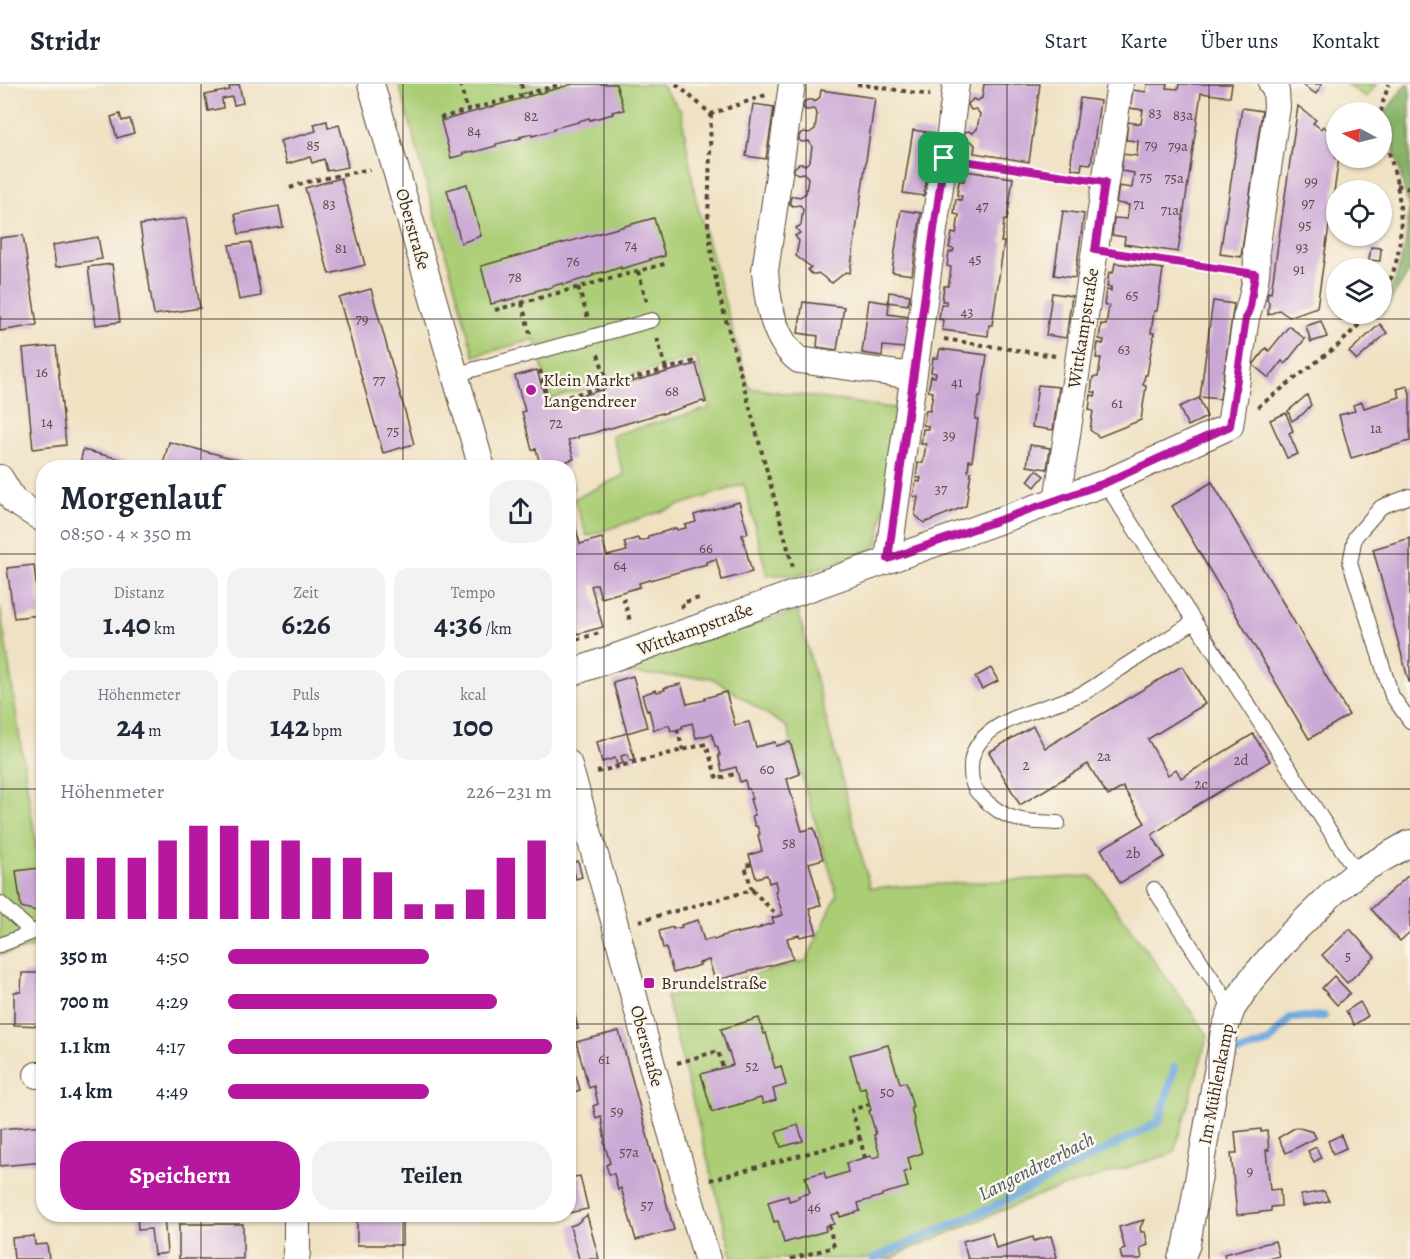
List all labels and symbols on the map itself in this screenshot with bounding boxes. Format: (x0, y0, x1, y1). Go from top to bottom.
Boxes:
north arrow (1326, 102, 1392, 168)
house number: 83 (1148, 103, 1162, 123)
house number: 83a (1173, 105, 1193, 125)
house number: 82 (524, 106, 538, 126)
house number: 84 (467, 121, 481, 141)
pin (918, 132, 969, 183)
house number: 85 (306, 135, 320, 155)
house number: 79 (1144, 135, 1158, 155)
house number: 79a (1168, 136, 1188, 156)
house number: 75 (1140, 167, 1152, 187)
house number: 75a (1164, 168, 1184, 188)
house number: 99 (1304, 171, 1318, 191)
street label: Oberstraße (390, 186, 436, 272)
house number: 97 (1301, 193, 1315, 213)
house number: 83 (322, 194, 336, 214)
house number: 71 (1133, 194, 1145, 214)
house number: 47 (975, 196, 989, 216)
house number: 71a (1161, 200, 1179, 220)
house number: 95 (1298, 215, 1312, 235)
house number: 74 (624, 235, 638, 255)
house number: 93 (1295, 237, 1309, 257)
house number: 81 (335, 238, 347, 258)
house number: 45 (968, 249, 982, 269)
house number: 76 (566, 251, 580, 271)
house number: 91 (1293, 259, 1305, 279)
street label: Wittkampstraße (1061, 266, 1104, 391)
house number: 78 (508, 267, 522, 287)
house number: 65 (1125, 285, 1139, 305)
house number: 43 (960, 302, 974, 322)
house number: 79 (355, 309, 369, 329)
house number: 63 (1117, 339, 1131, 359)
house number: 16 (36, 362, 48, 382)
place label: Klein Markt Langendreer (543, 368, 637, 413)
house number: 77 (373, 370, 386, 390)
house number: 41 (951, 372, 963, 392)
house number: 68 (665, 381, 679, 401)
marker: Klein Markt Langendreer (524, 383, 538, 397)
house number: 61 (1111, 393, 1123, 413)
house number: 14 (41, 412, 53, 432)
house number: 72 (549, 413, 563, 433)
house number: 1a (1370, 418, 1382, 438)
house number: 75 (387, 421, 399, 441)
house number: 39 (942, 425, 956, 445)
house number: 37 (935, 479, 948, 499)
house number: 66 (699, 538, 713, 558)
house number: 64 (613, 555, 627, 575)
street label: Wittkampstraße (633, 597, 756, 661)
house number: 2a (1097, 746, 1111, 766)
house number: 2d (1233, 750, 1250, 770)
house number: 2 (1022, 755, 1030, 775)
house number: 60 (760, 759, 774, 779)
house number: 2c (1194, 774, 1208, 794)
house number: 58 (782, 833, 796, 853)
house number: 2b (1126, 843, 1141, 863)
house number: 5 (1345, 946, 1351, 966)
place label: Brundelstraße (661, 971, 767, 995)
marker: Brundelstraße (642, 976, 656, 990)
street label: Oberstraße (625, 1003, 669, 1089)
street label: Im Mühlenkamp (1192, 1021, 1240, 1147)
house number: 61 (598, 1049, 610, 1069)
house number: 52 (745, 1056, 759, 1076)
house number: 50 (880, 1082, 894, 1102)
house number: 59 (610, 1101, 624, 1121)
water label: Langendreerbach (973, 1126, 1099, 1207)
house number: 57a (619, 1142, 639, 1162)
house number: 9 (1247, 1161, 1254, 1181)
house number: 57 (641, 1195, 654, 1215)
house number: 46 (807, 1197, 821, 1217)

